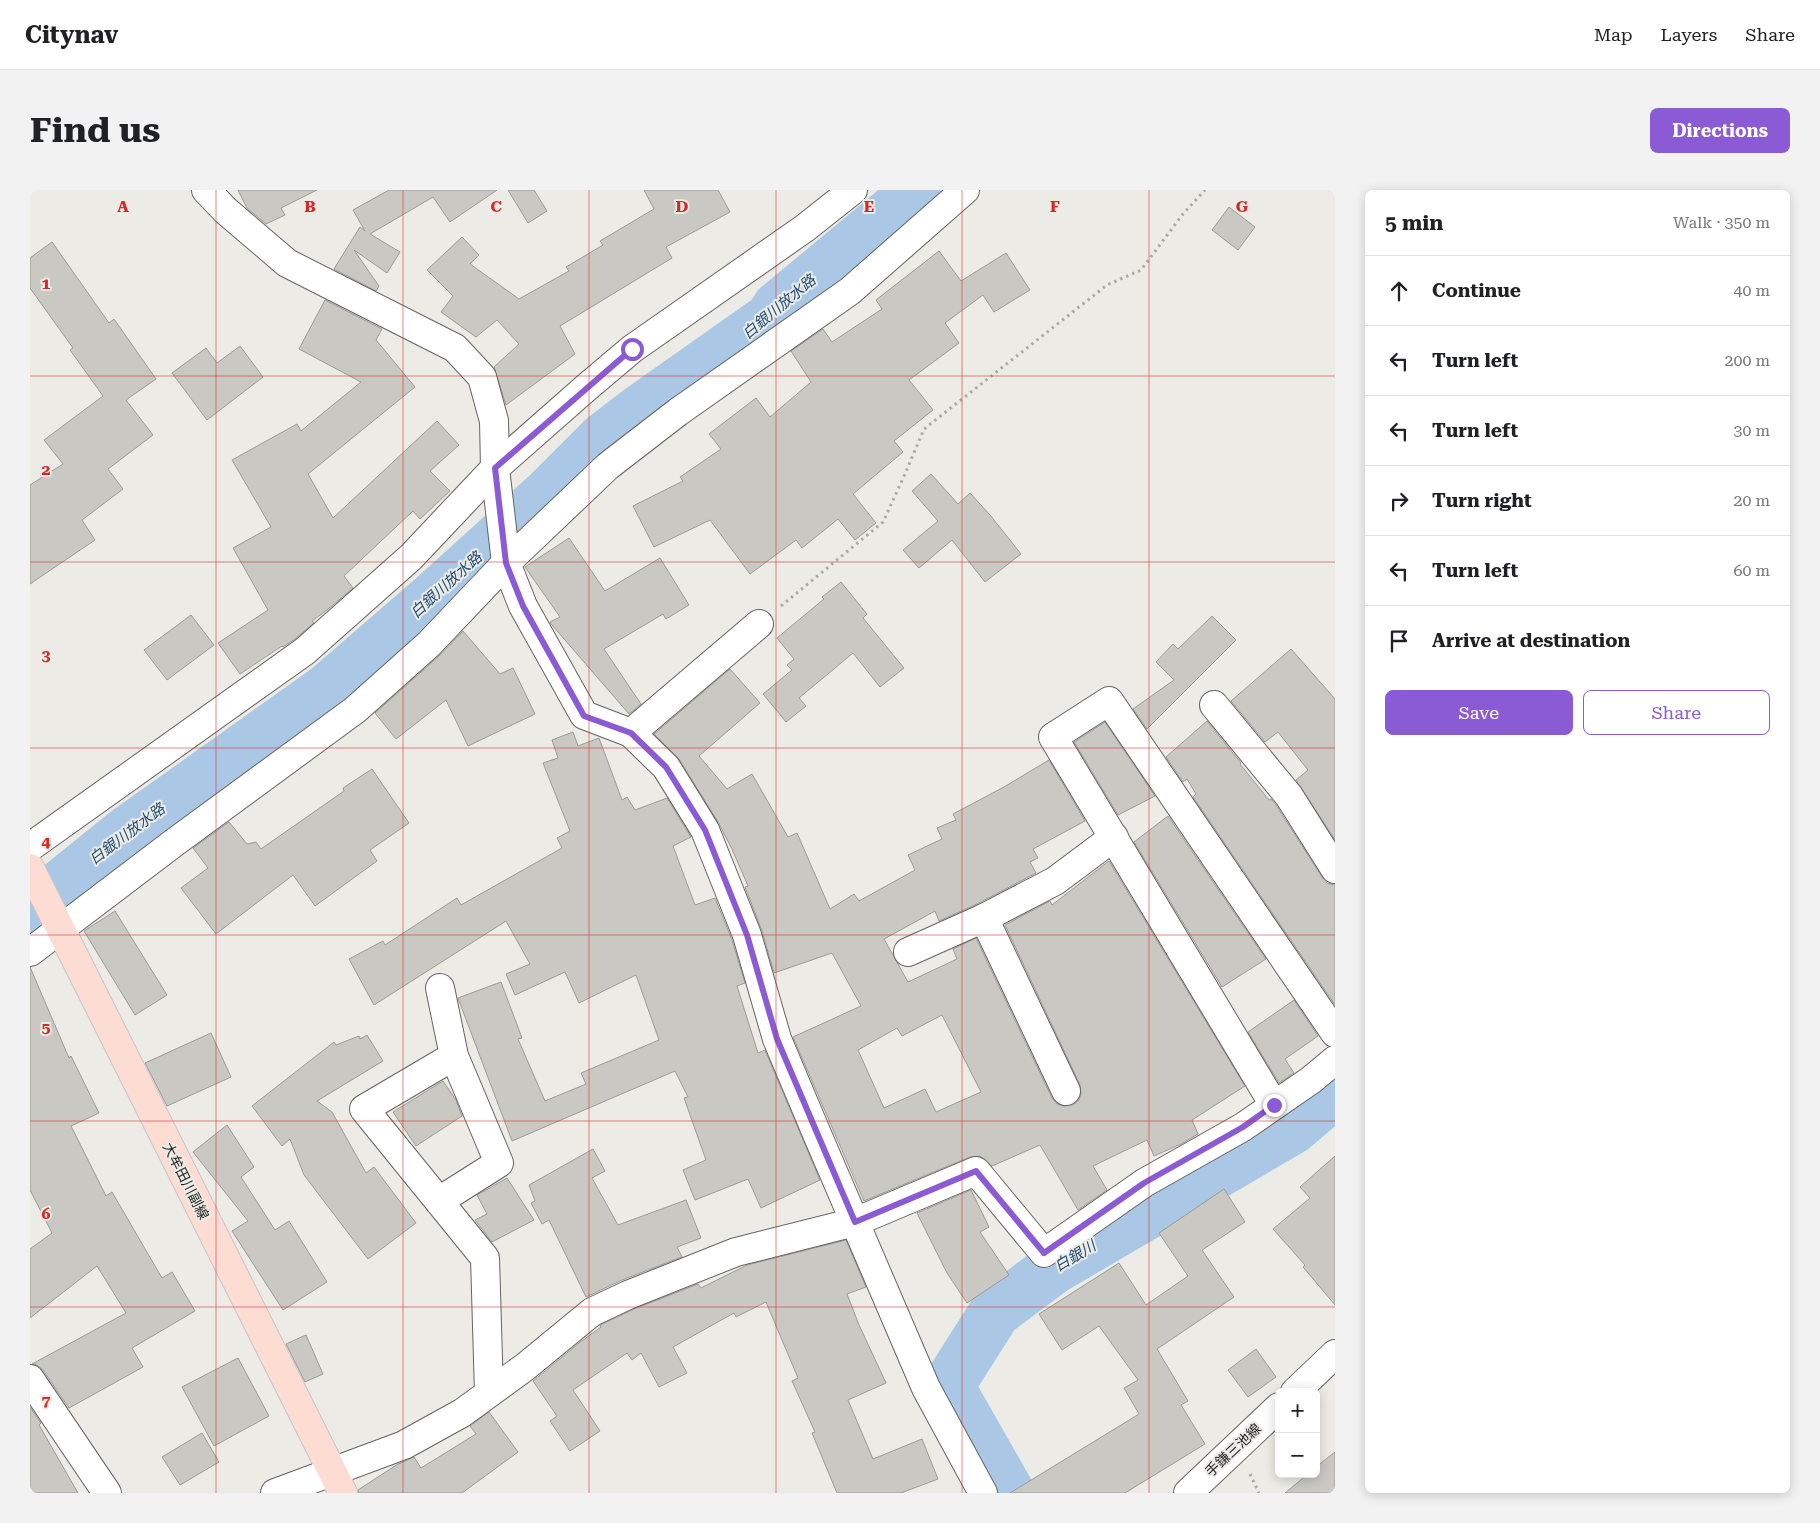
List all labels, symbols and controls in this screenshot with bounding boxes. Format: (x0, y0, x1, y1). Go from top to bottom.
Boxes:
text: Citynav (25, 21, 118, 49)
text: Map (1594, 24, 1633, 45)
text: Layers (1661, 24, 1717, 45)
text: Share (1745, 24, 1795, 45)
button: Directions (1650, 108, 1790, 153)
text: Find us (30, 110, 160, 151)
text: A (117, 197, 129, 216)
text: B (304, 197, 316, 216)
text: C (490, 197, 502, 216)
text: D (676, 197, 689, 216)
text: E (864, 197, 874, 216)
text: F (1050, 197, 1060, 216)
text: G (1236, 197, 1249, 216)
text: 5 min (1385, 211, 1443, 235)
text: Walk · 350 m (1673, 213, 1770, 232)
water label: 白銀川放水路 (739, 270, 821, 343)
text: 1 (42, 274, 51, 293)
icon: ahead (1385, 277, 1413, 305)
text: Continue (1432, 279, 1521, 302)
text: 40 m (1733, 281, 1770, 300)
route start (621, 338, 644, 361)
icon: left (1385, 347, 1413, 375)
text: Turn left (1432, 349, 1518, 372)
text: 200 m (1724, 351, 1770, 370)
icon: left (1385, 417, 1413, 445)
text: Turn left (1432, 419, 1518, 442)
text: 30 m (1733, 421, 1770, 440)
text: 2 (42, 460, 51, 479)
icon: right (1385, 487, 1413, 515)
text: Turn right (1432, 489, 1532, 512)
text: 20 m (1733, 491, 1770, 510)
water label: 白銀川放水路 (407, 547, 487, 622)
icon: left (1385, 557, 1413, 585)
text: Turn left (1432, 559, 1518, 582)
text: 60 m (1733, 561, 1770, 580)
icon: arrive (1385, 627, 1413, 655)
text: Arrive at destination (1432, 629, 1630, 652)
text: 3 (42, 646, 51, 665)
button: Save (1385, 690, 1573, 735)
button: Share (1583, 690, 1770, 735)
water label: 白銀川放水路 (86, 799, 170, 868)
text: 4 (42, 832, 51, 851)
text: 5 (42, 1018, 51, 1037)
route end (1263, 1094, 1286, 1117)
street label: 大牟田川副線 (160, 1140, 212, 1222)
text: 6 (42, 1204, 51, 1223)
water label: 白銀川 (1051, 1236, 1101, 1275)
map controls (1275, 1388, 1320, 1478)
button: + (1275, 1388, 1320, 1433)
text: 7 (42, 1391, 51, 1410)
street label: 手鎌三池線 (1202, 1420, 1264, 1480)
button: − (1275, 1433, 1320, 1478)

